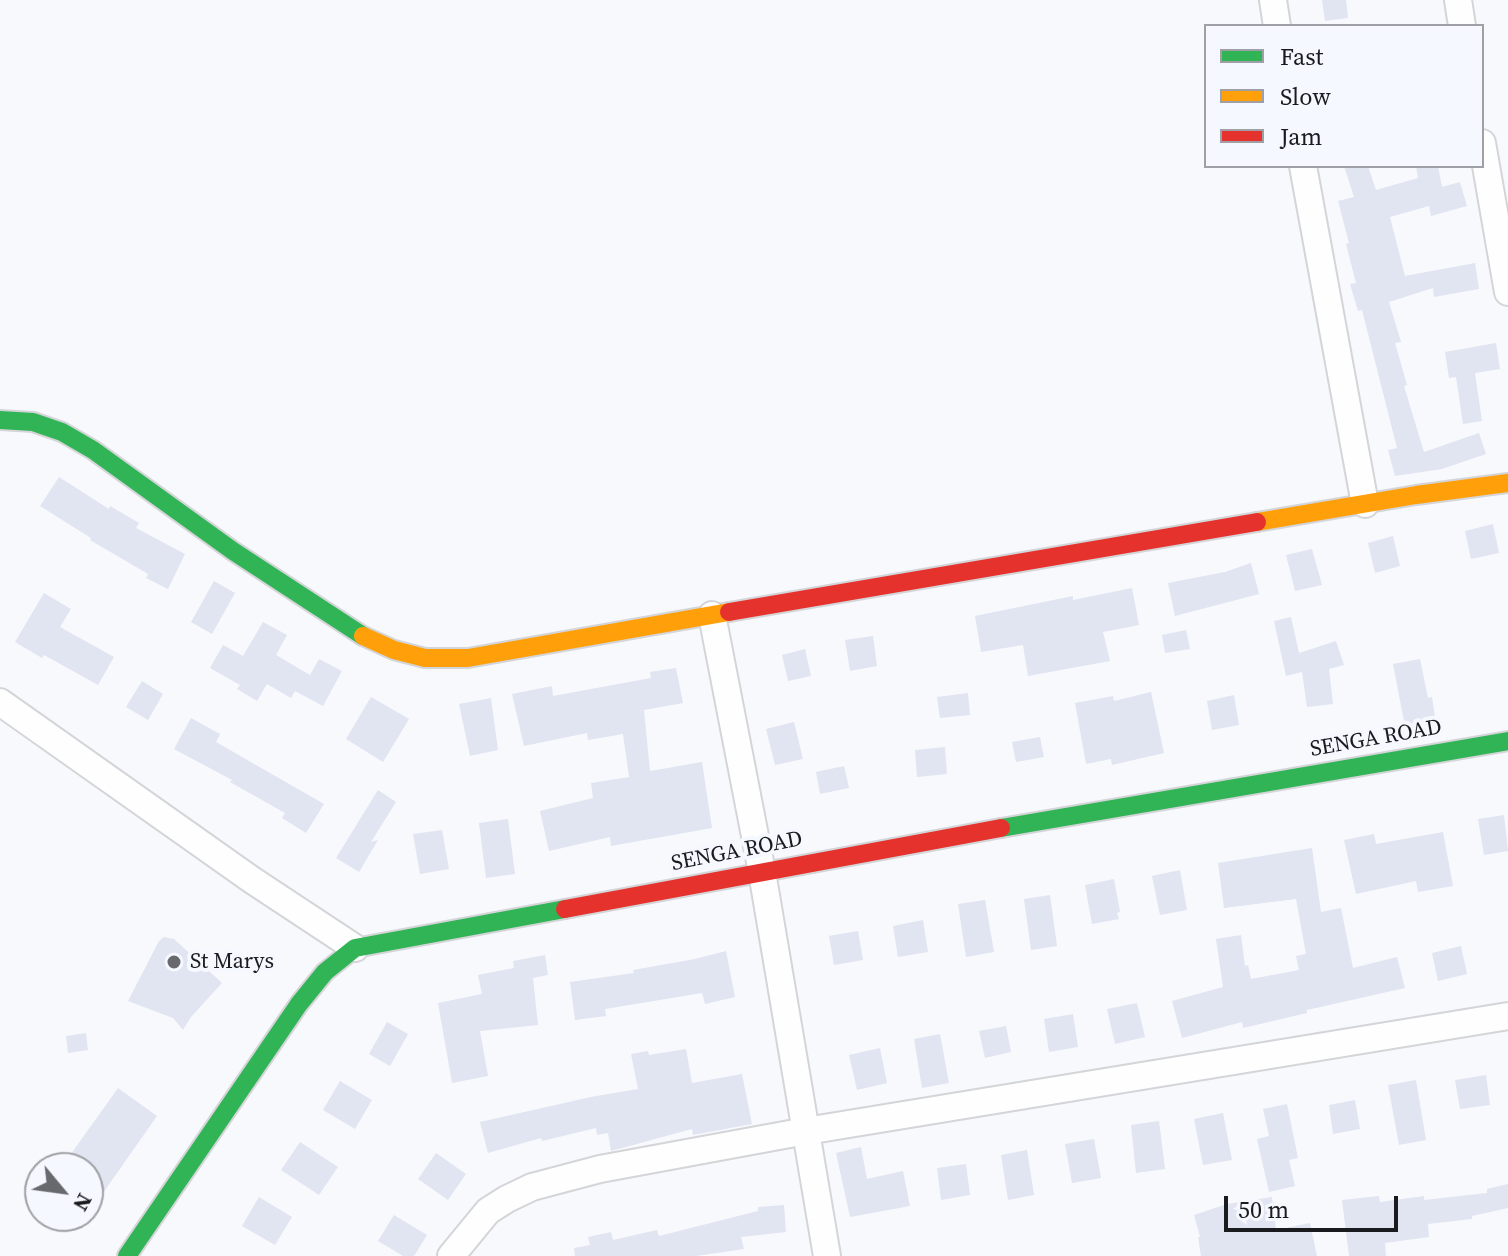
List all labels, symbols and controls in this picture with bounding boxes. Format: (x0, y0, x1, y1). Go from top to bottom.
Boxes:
legend (1204, 24, 1484, 168)
text: Fast (1280, 40, 1323, 73)
text: Slow (1280, 80, 1331, 113)
text: Jam (1280, 120, 1322, 153)
street label: SENGA ROAD (1308, 714, 1444, 764)
street label: SENGA ROAD (669, 826, 805, 878)
place label: St Marys (190, 949, 274, 975)
marker: St Marys (165, 953, 183, 971)
north arrow (24, 1152, 104, 1232)
scale bar (1228, 1180, 1402, 1230)
text: N (66, 1188, 100, 1217)
text: 50 m (1238, 1193, 1289, 1226)

